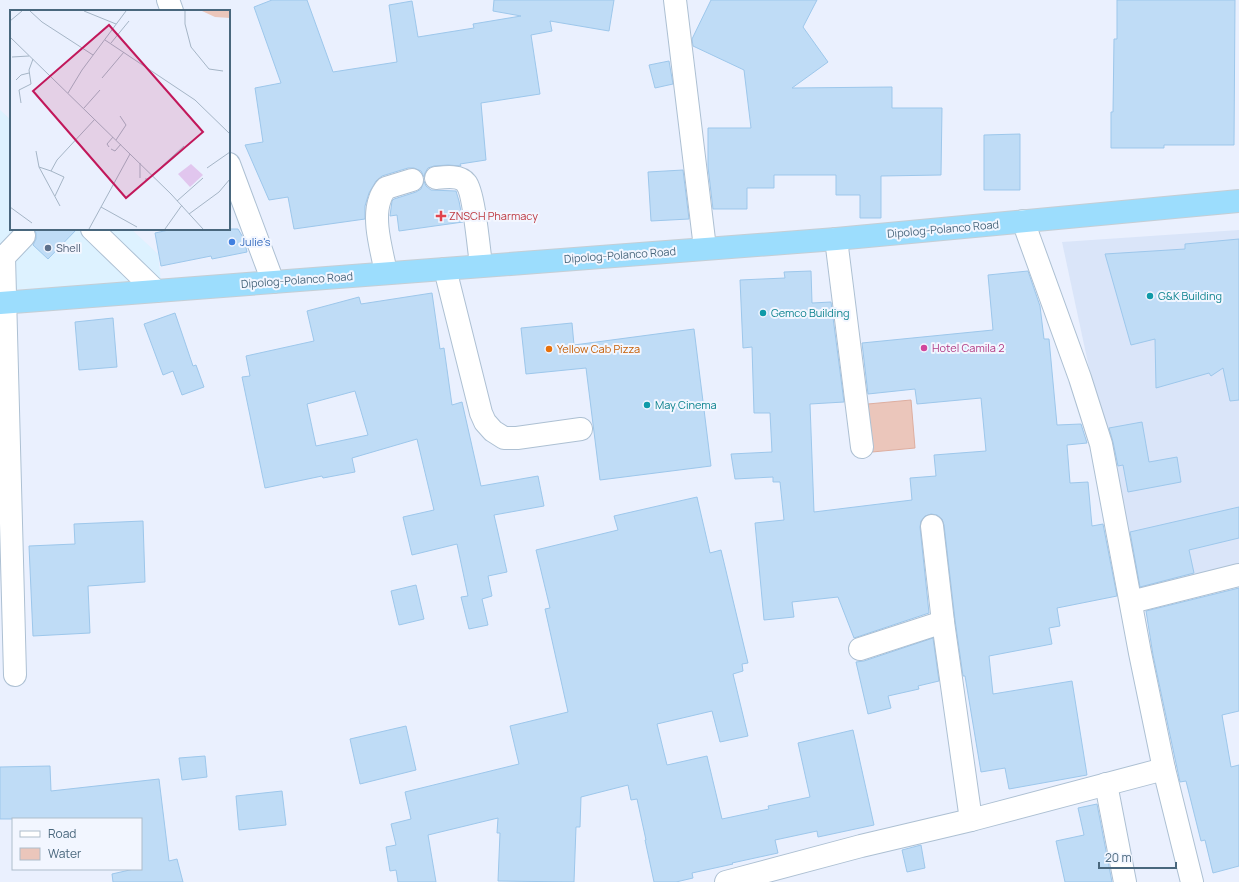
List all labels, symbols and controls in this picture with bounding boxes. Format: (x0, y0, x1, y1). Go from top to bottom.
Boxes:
inset map (10, 10, 230, 230)
place label: ZNSCH Pharmacy (449, 208, 538, 223)
marker: ZNSCH Pharmacy (436, 211, 446, 221)
street label: Dipolog-Polanco Road (886, 216, 999, 241)
place label: Julie's (240, 234, 271, 249)
marker: Julie's (227, 237, 237, 247)
place label: Shell (56, 240, 81, 255)
marker: Shell (43, 243, 53, 253)
street label: Dipolog-Polanco Road (563, 243, 676, 266)
street label: Dipolog-Polanco Road (240, 268, 353, 291)
place label: G&K Building (1158, 288, 1222, 303)
marker: G&K Building (1145, 291, 1155, 301)
place label: Gemco Building (771, 305, 850, 320)
marker: Gemco Building (758, 308, 768, 318)
place label: Hotel Camila 2 (932, 340, 1004, 355)
place label: Yellow Cab Pizza (557, 341, 640, 356)
marker: Hotel Camila 2 (919, 343, 929, 353)
marker: Yellow Cab Pizza (544, 344, 554, 354)
place label: May Cinema (655, 397, 717, 412)
marker: May Cinema (642, 400, 652, 410)
legend (12, 818, 142, 870)
text: Road (48, 825, 76, 842)
scale bar (1099, 844, 1176, 870)
text: Water (48, 845, 82, 862)
text: 20 m (1105, 849, 1132, 866)

